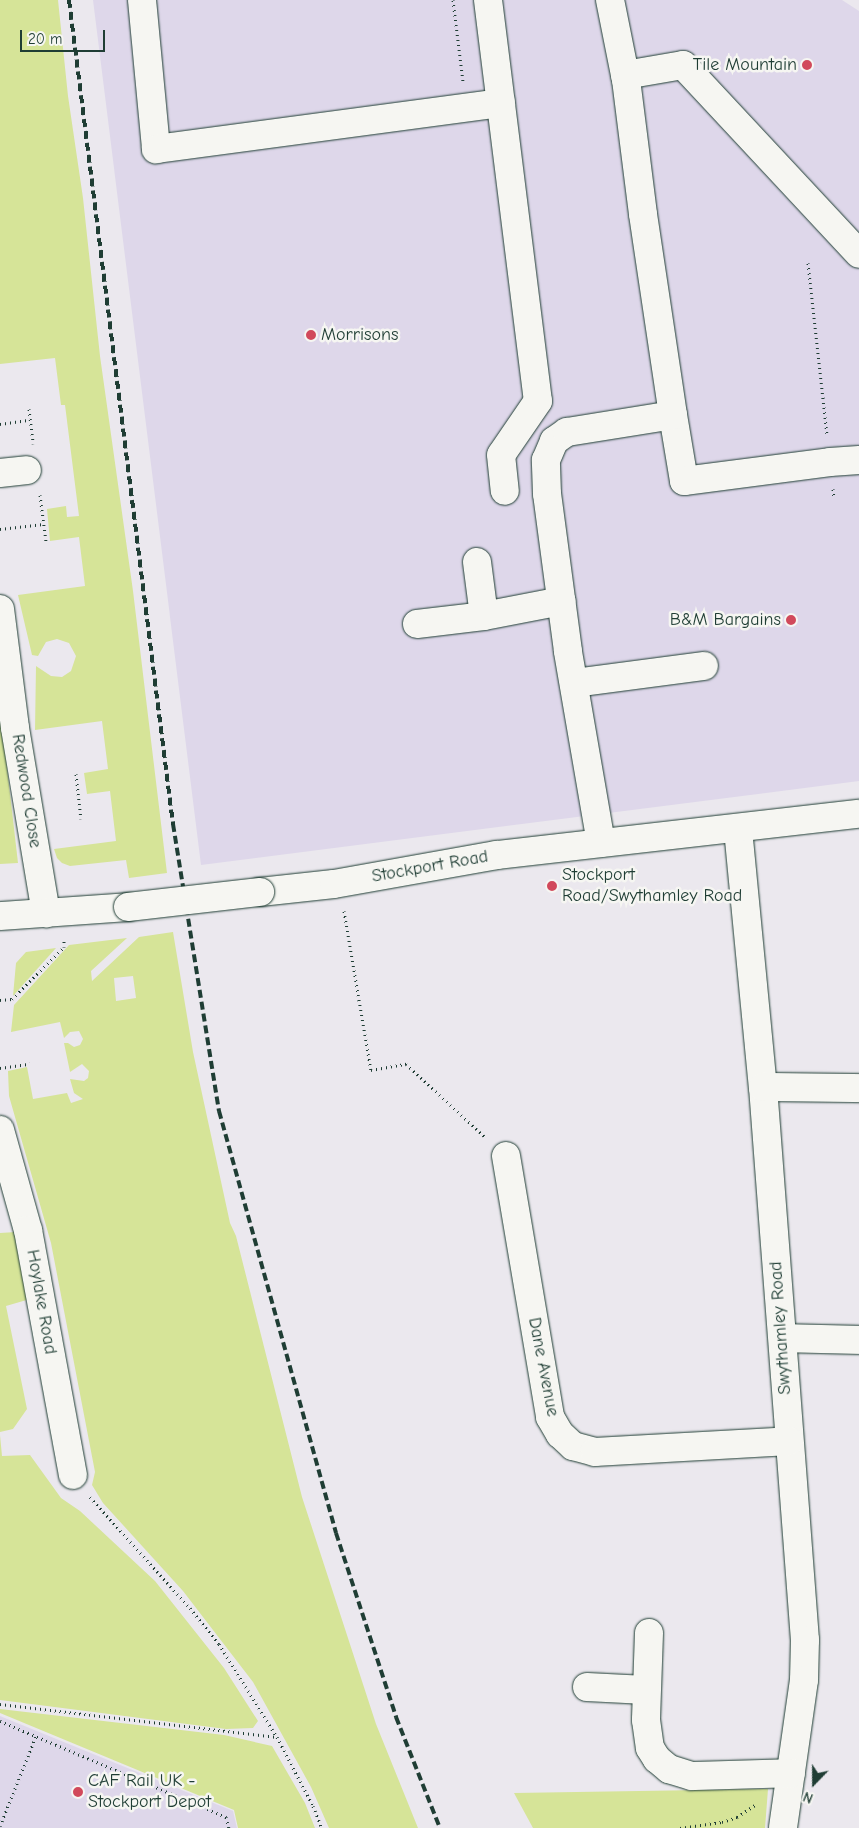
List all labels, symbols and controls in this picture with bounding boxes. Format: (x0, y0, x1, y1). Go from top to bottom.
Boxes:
scale bar (22, 20, 108, 52)
text: 20 m (28, 30, 62, 48)
place label: Tile Mountain (693, 54, 797, 76)
marker: Tile Mountain (801, 59, 813, 71)
place label: Morrisons (321, 324, 398, 346)
marker: Morrisons (305, 329, 317, 341)
place label: B&M Bargains (670, 609, 781, 631)
marker: B&M Bargains (785, 614, 797, 626)
street label: Redwood Close (6, 733, 46, 849)
street label: Stockport Road (370, 846, 490, 888)
place label: Stockport Road/Swythamley Road (562, 865, 742, 908)
marker: Stockport Road/Swythamley Road (546, 880, 558, 892)
street label: Hoylake Road (21, 1248, 61, 1356)
street label: Swythamley Road (766, 1261, 796, 1395)
street label: Dane Avenue (523, 1316, 563, 1418)
north arrow (789, 1758, 839, 1808)
place label: CAF Rail UK - Stockport Depot (88, 1771, 211, 1814)
marker: CAF Rail UK - Stockport Depot (72, 1786, 84, 1798)
text: N (801, 1788, 816, 1807)

